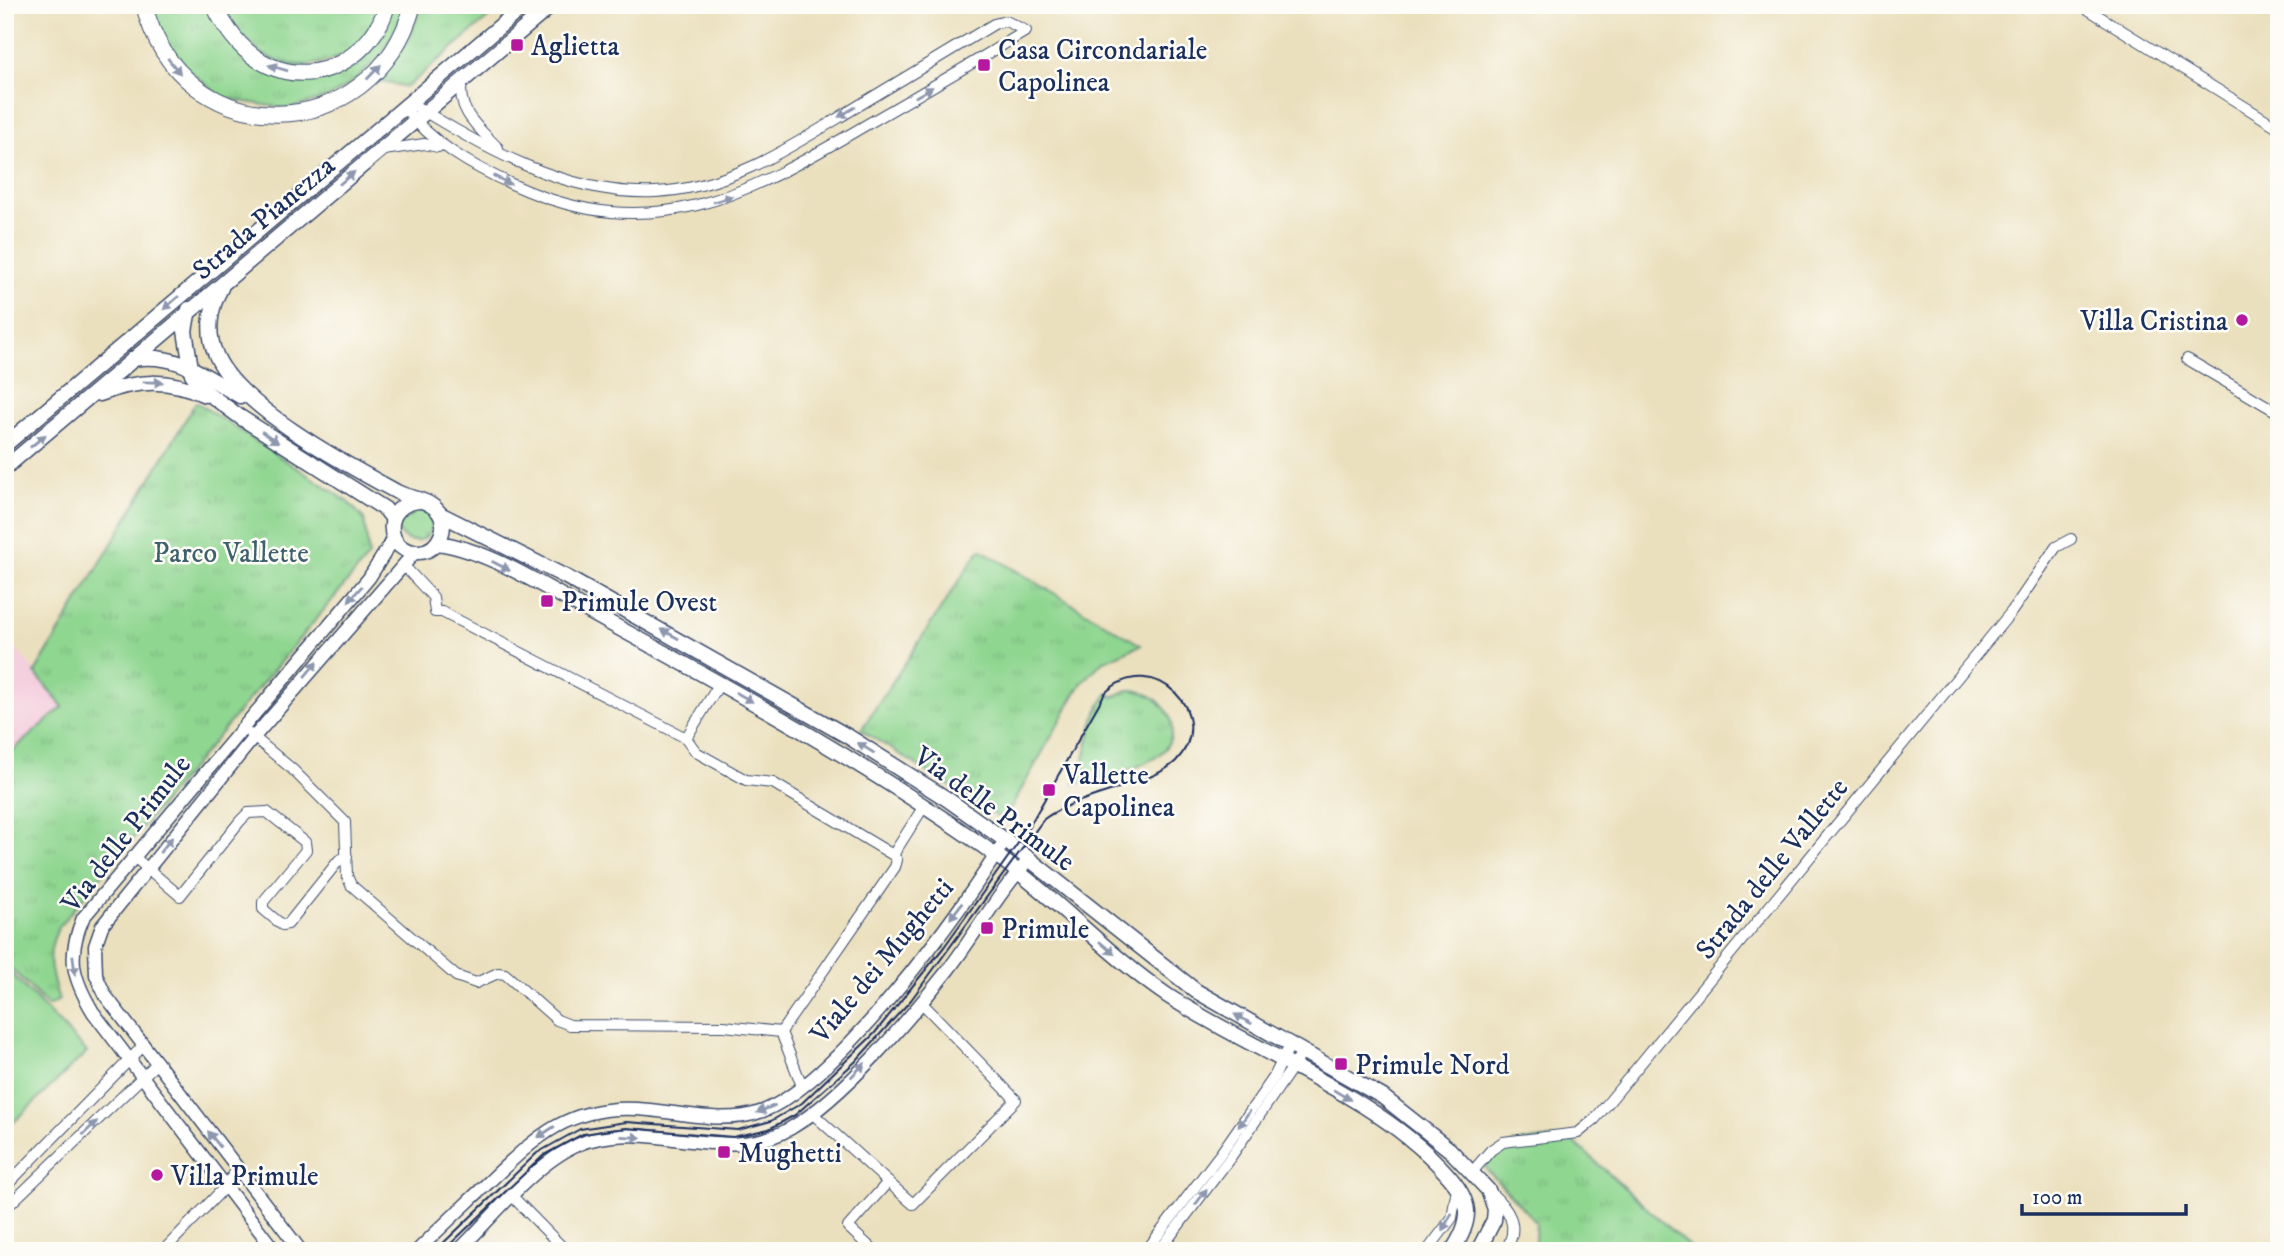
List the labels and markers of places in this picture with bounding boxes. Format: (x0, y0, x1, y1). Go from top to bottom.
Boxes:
place label: Aglietta (531, 29, 620, 64)
place label: Casa Circondariale Capolinea (998, 33, 1207, 100)
marker: Aglietta (509, 37, 525, 53)
marker: Casa Circondariale Capolinea (976, 57, 992, 73)
place label: Villa Cristina (2079, 304, 2228, 339)
marker: Villa Cristina (2234, 312, 2250, 328)
place label: Primule Ovest (561, 585, 717, 620)
marker: Primule Ovest (539, 593, 555, 609)
place label: Vallette Capolinea (1062, 758, 1175, 825)
marker: Vallette Capolinea (1041, 782, 1057, 798)
place label: Primule (1001, 912, 1089, 947)
marker: Primule (979, 920, 995, 936)
place label: Primule Nord (1355, 1048, 1509, 1083)
marker: Primule Nord (1333, 1056, 1349, 1072)
place label: Mughetti (738, 1136, 842, 1171)
marker: Mughetti (716, 1144, 732, 1160)
place label: Villa Primule (170, 1159, 319, 1194)
marker: Villa Primule (149, 1167, 165, 1183)

